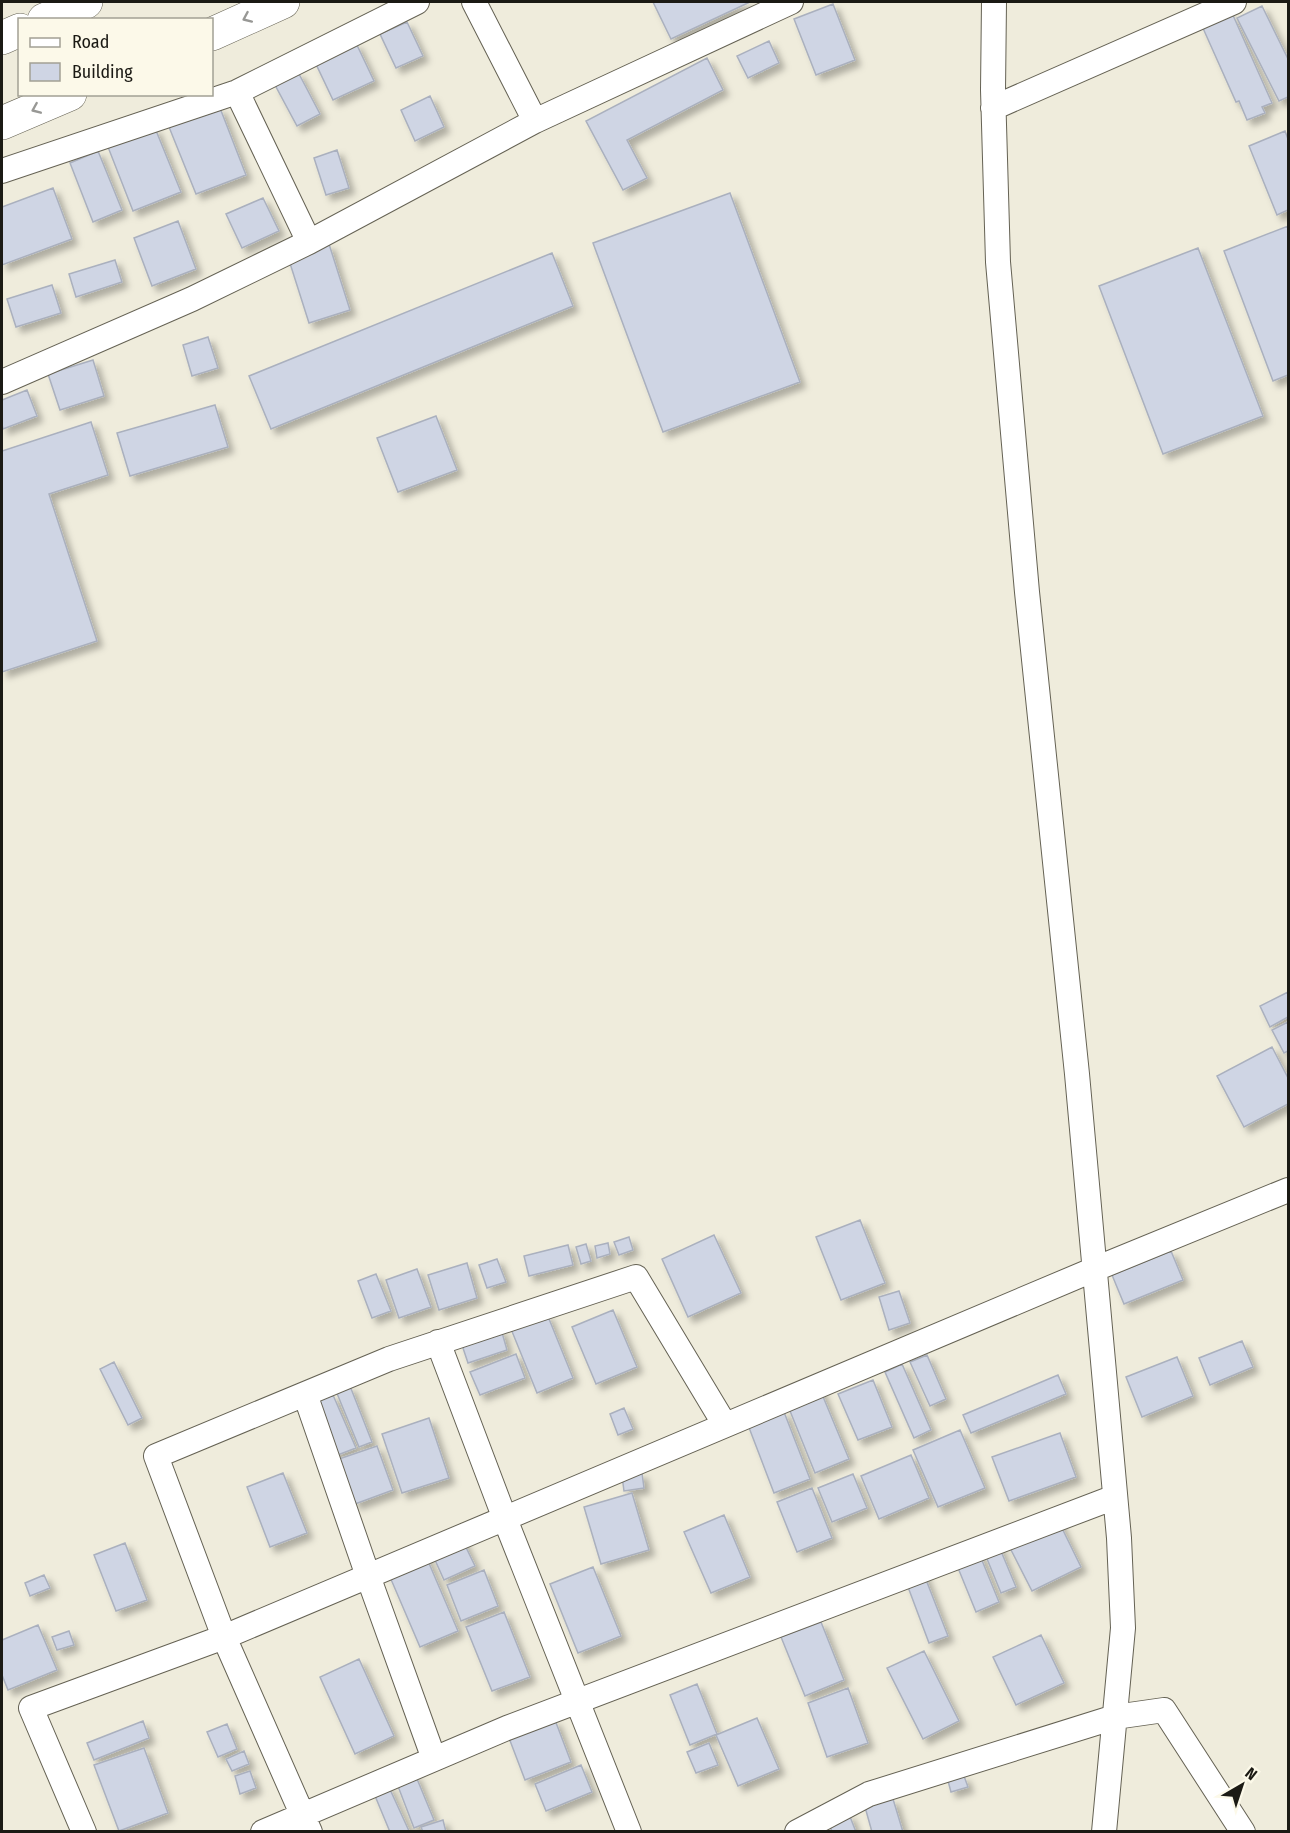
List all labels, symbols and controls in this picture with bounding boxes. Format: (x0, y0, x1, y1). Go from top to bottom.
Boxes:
one-way arrow (243, 10, 254, 22)
legend (18, 18, 213, 96)
text: Road (72, 31, 109, 53)
text: Building (72, 61, 133, 83)
one-way arrow (31, 102, 42, 114)
north arrow (1212, 1755, 1272, 1815)
text: N (1241, 1763, 1261, 1784)

